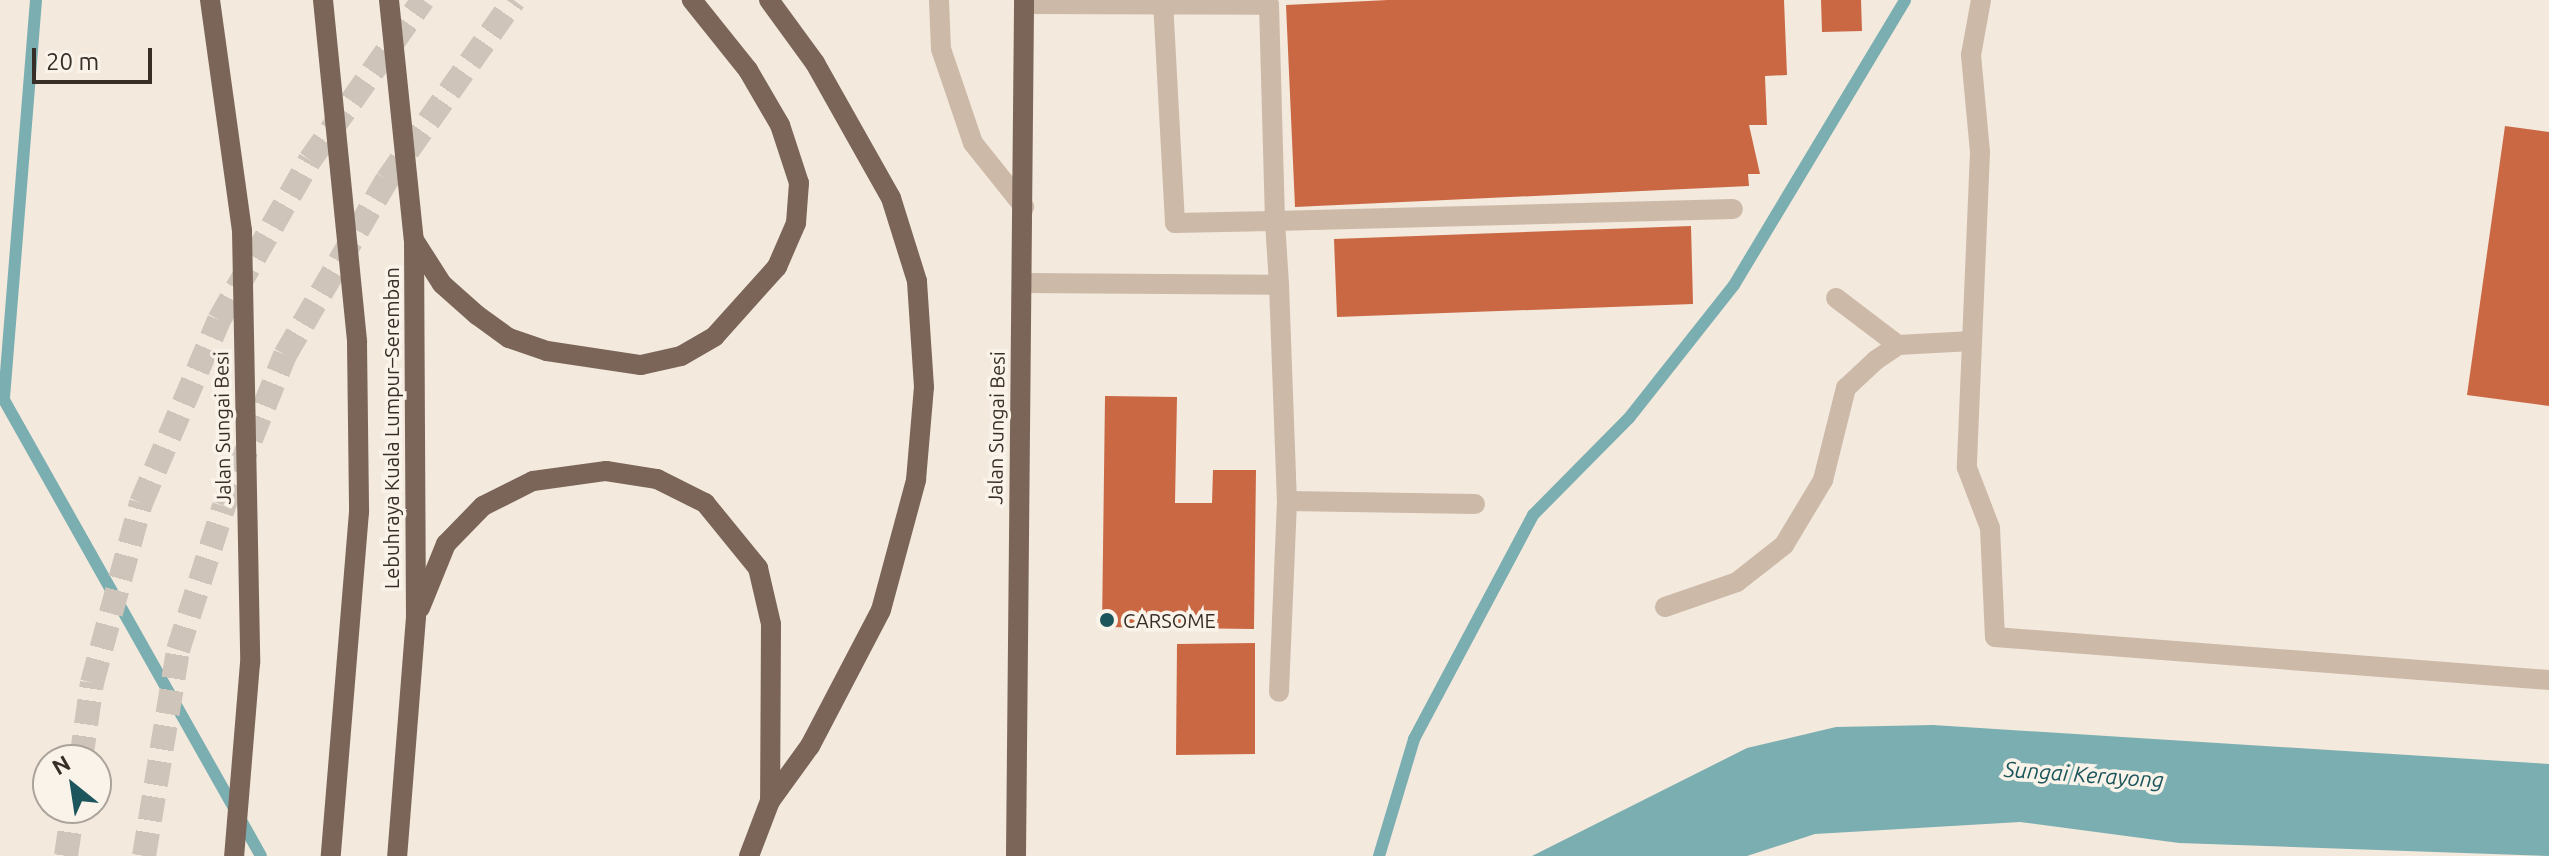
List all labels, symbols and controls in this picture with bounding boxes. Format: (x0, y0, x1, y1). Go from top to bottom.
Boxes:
scale bar (36, 32, 156, 82)
text: 20 m (46, 48, 99, 75)
street label: Lebuhraya Kuala Lumpur–Seremban (379, 267, 403, 589)
street label: Jalan Sungai Besi (209, 351, 235, 505)
street label: Jalan Sungai Besi (983, 351, 1009, 505)
place label: CARSOME (1123, 608, 1216, 632)
marker: CARSOME (1098, 611, 1116, 629)
north arrow (32, 744, 112, 824)
text: N (47, 750, 74, 779)
water label: Sungai Kerayong (2003, 755, 2165, 793)

